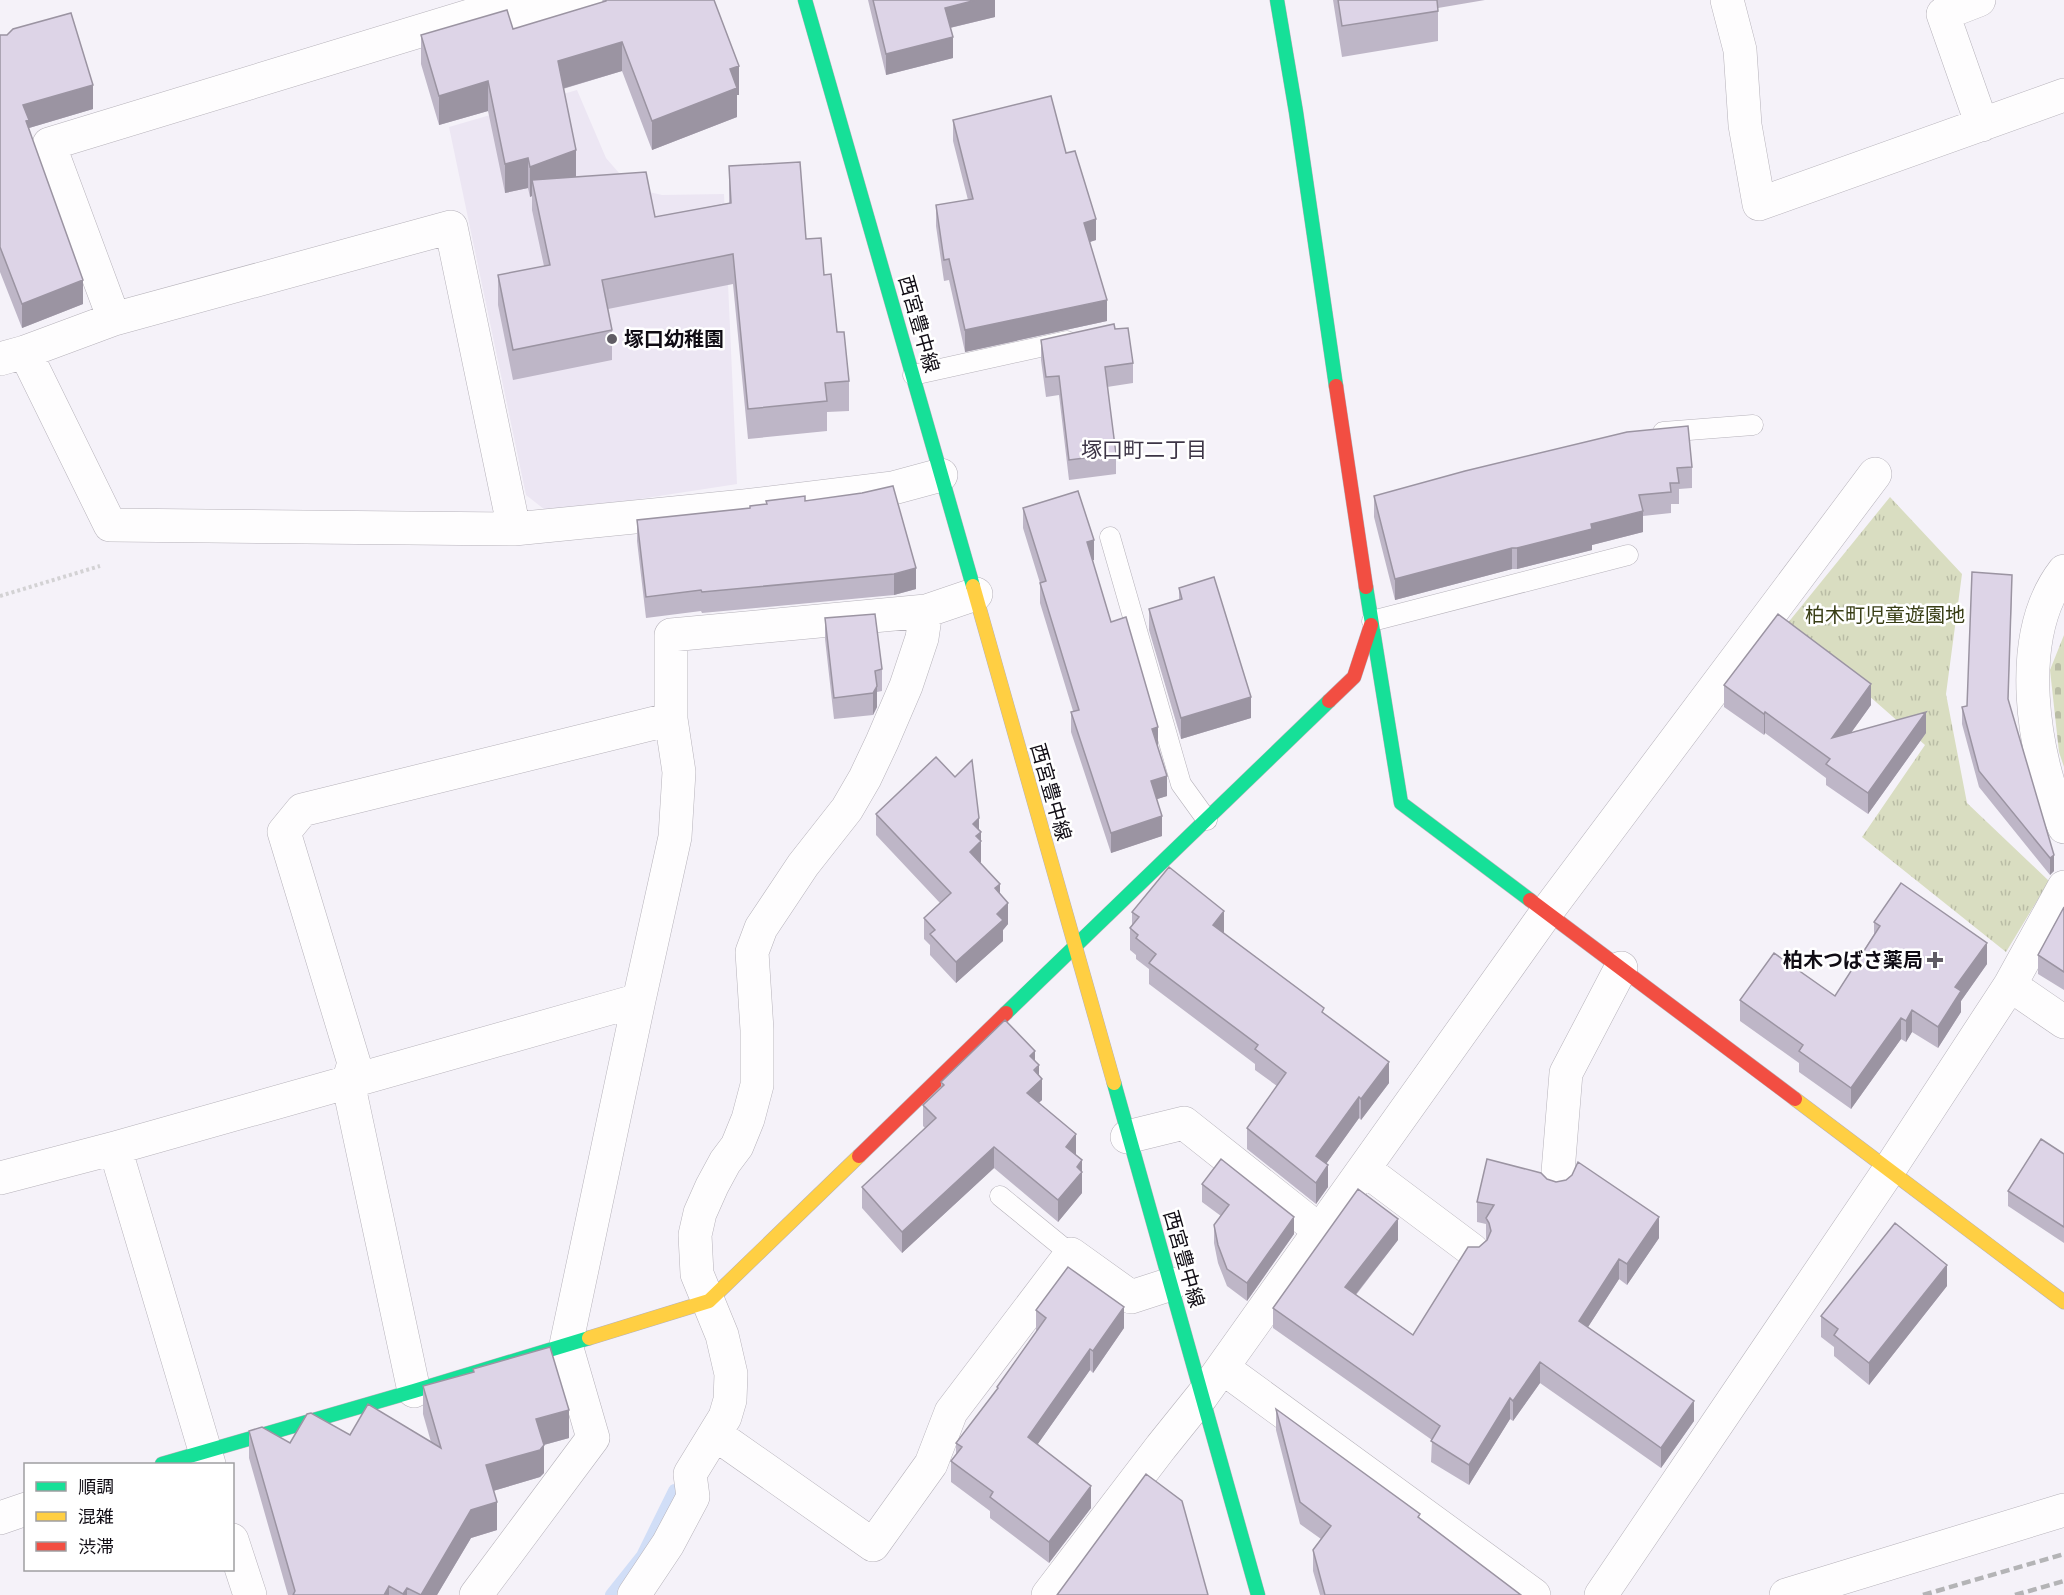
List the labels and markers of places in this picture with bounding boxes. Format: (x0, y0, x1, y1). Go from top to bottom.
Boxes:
place label: 塚口幼稚園 (624, 327, 724, 351)
marker: 塚口幼稚園 (605, 332, 619, 346)
place label: 柏木つばさ薬局 (1783, 948, 1923, 972)
marker: 柏木つばさ薬局 (1928, 953, 1942, 967)

